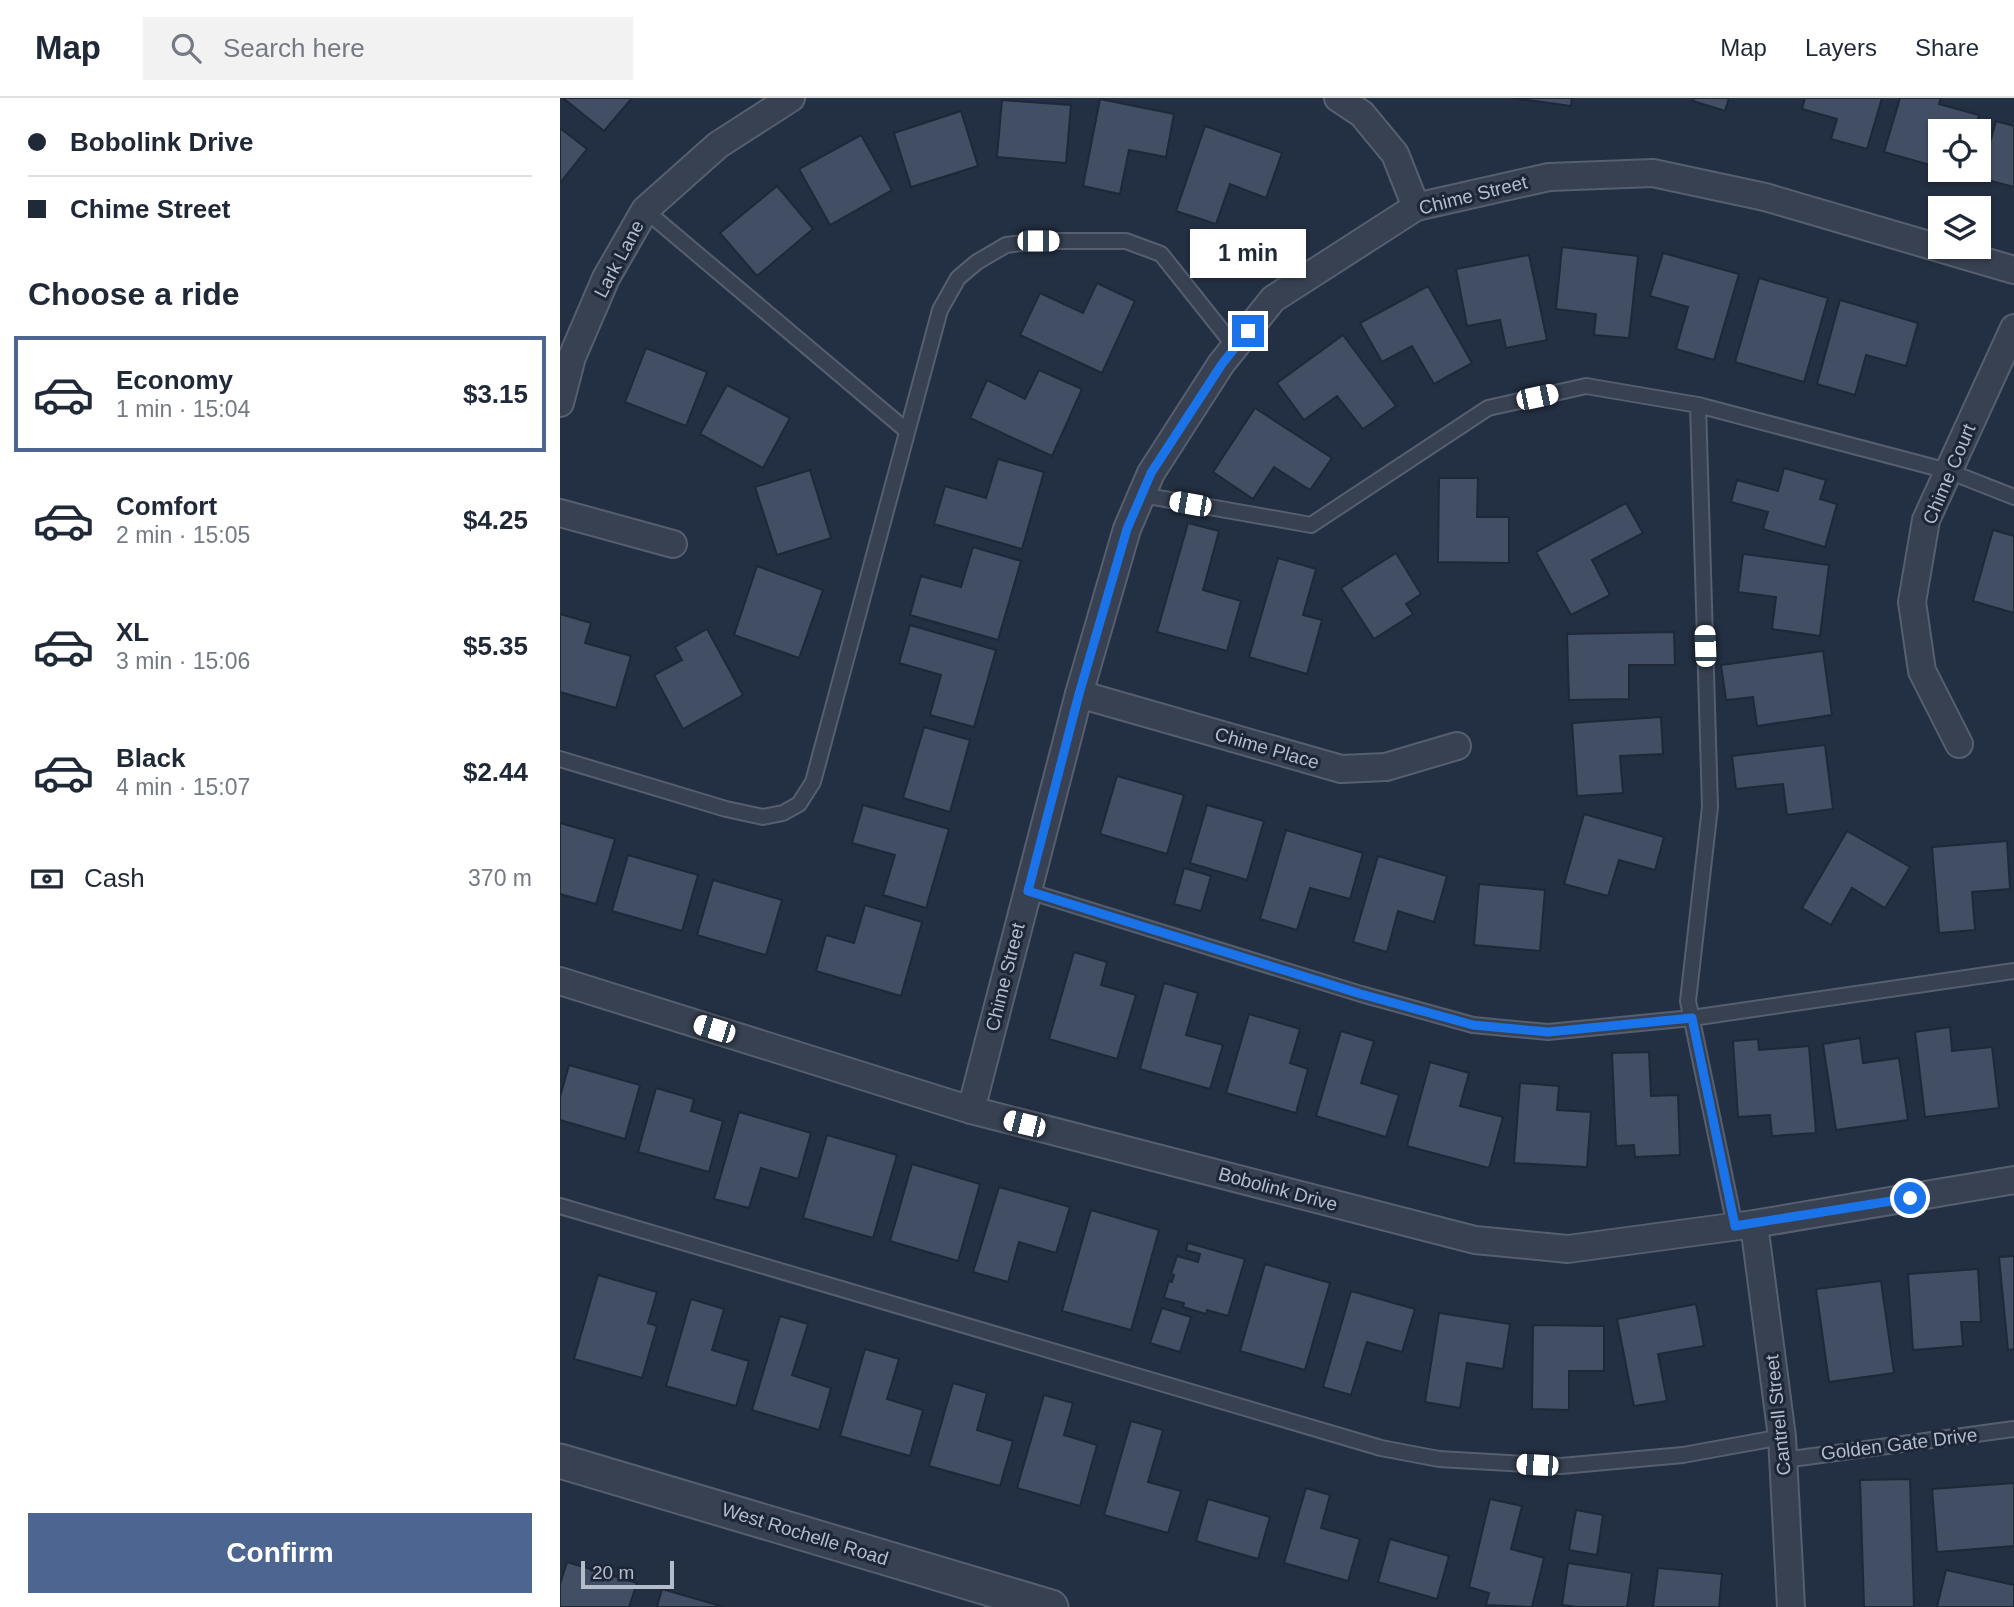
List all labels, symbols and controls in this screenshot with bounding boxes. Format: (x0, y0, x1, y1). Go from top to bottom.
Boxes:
search box (143, 17, 633, 80)
text: Map (35, 29, 101, 66)
icon: search (167, 29, 205, 67)
text: Search here (223, 33, 365, 63)
text: Map (1720, 34, 1767, 61)
text: Layers (1805, 34, 1877, 61)
text: Share (1915, 34, 1979, 61)
map controls (1928, 119, 1991, 259)
button: locate (1928, 119, 1991, 182)
text: Bobolink Drive (70, 127, 253, 157)
street label: Chime Street (1417, 171, 1530, 219)
text: Chime Street (70, 194, 230, 224)
button: layers (1928, 196, 1991, 259)
street label: Lark Lane (590, 217, 648, 301)
callout: 1 min (1190, 230, 1306, 278)
car (1018, 231, 1060, 252)
text: 1 min (1218, 240, 1278, 266)
text: Choose a ride (28, 276, 240, 312)
route end (1232, 315, 1264, 347)
icon: car (32, 363, 95, 426)
text: Economy (116, 365, 233, 395)
text: $3.15 (463, 379, 528, 409)
car (1515, 382, 1560, 412)
text: 1 min · 15:04 (116, 396, 250, 422)
street label: Chime Court (1918, 420, 1980, 527)
icon: car (32, 489, 95, 552)
car (1168, 490, 1213, 518)
text: Comfort (116, 491, 217, 521)
text: $4.25 (463, 505, 528, 535)
text: 2 min · 15:05 (116, 522, 250, 548)
icon: car (32, 615, 95, 678)
text: XL (116, 617, 149, 647)
car (1694, 625, 1717, 667)
text: $5.35 (463, 631, 528, 661)
text: 3 min · 15:06 (116, 648, 250, 674)
street label: Chime Place (1212, 723, 1322, 773)
icon: car (32, 741, 95, 804)
text: Black (116, 743, 185, 773)
text: $2.44 (463, 757, 528, 787)
text: 4 min · 15:07 (116, 774, 250, 800)
icon: cash (28, 860, 66, 898)
text: Cash (84, 863, 145, 893)
text: 370 m (468, 865, 532, 891)
street label: Chime Street (981, 920, 1029, 1033)
car (691, 1013, 738, 1045)
car (1002, 1109, 1047, 1139)
street label: Bobolink Drive (1216, 1163, 1340, 1215)
route start (1894, 1182, 1926, 1214)
street label: Cantrell Street (1761, 1353, 1795, 1476)
street label: Golden Gate Drive (1820, 1424, 1978, 1464)
car (1516, 1453, 1559, 1477)
street label: West Rochelle Road (719, 1499, 891, 1569)
button: Confirm (28, 1513, 532, 1593)
scale bar (581, 1558, 674, 1590)
text: 20 m (592, 1562, 634, 1583)

